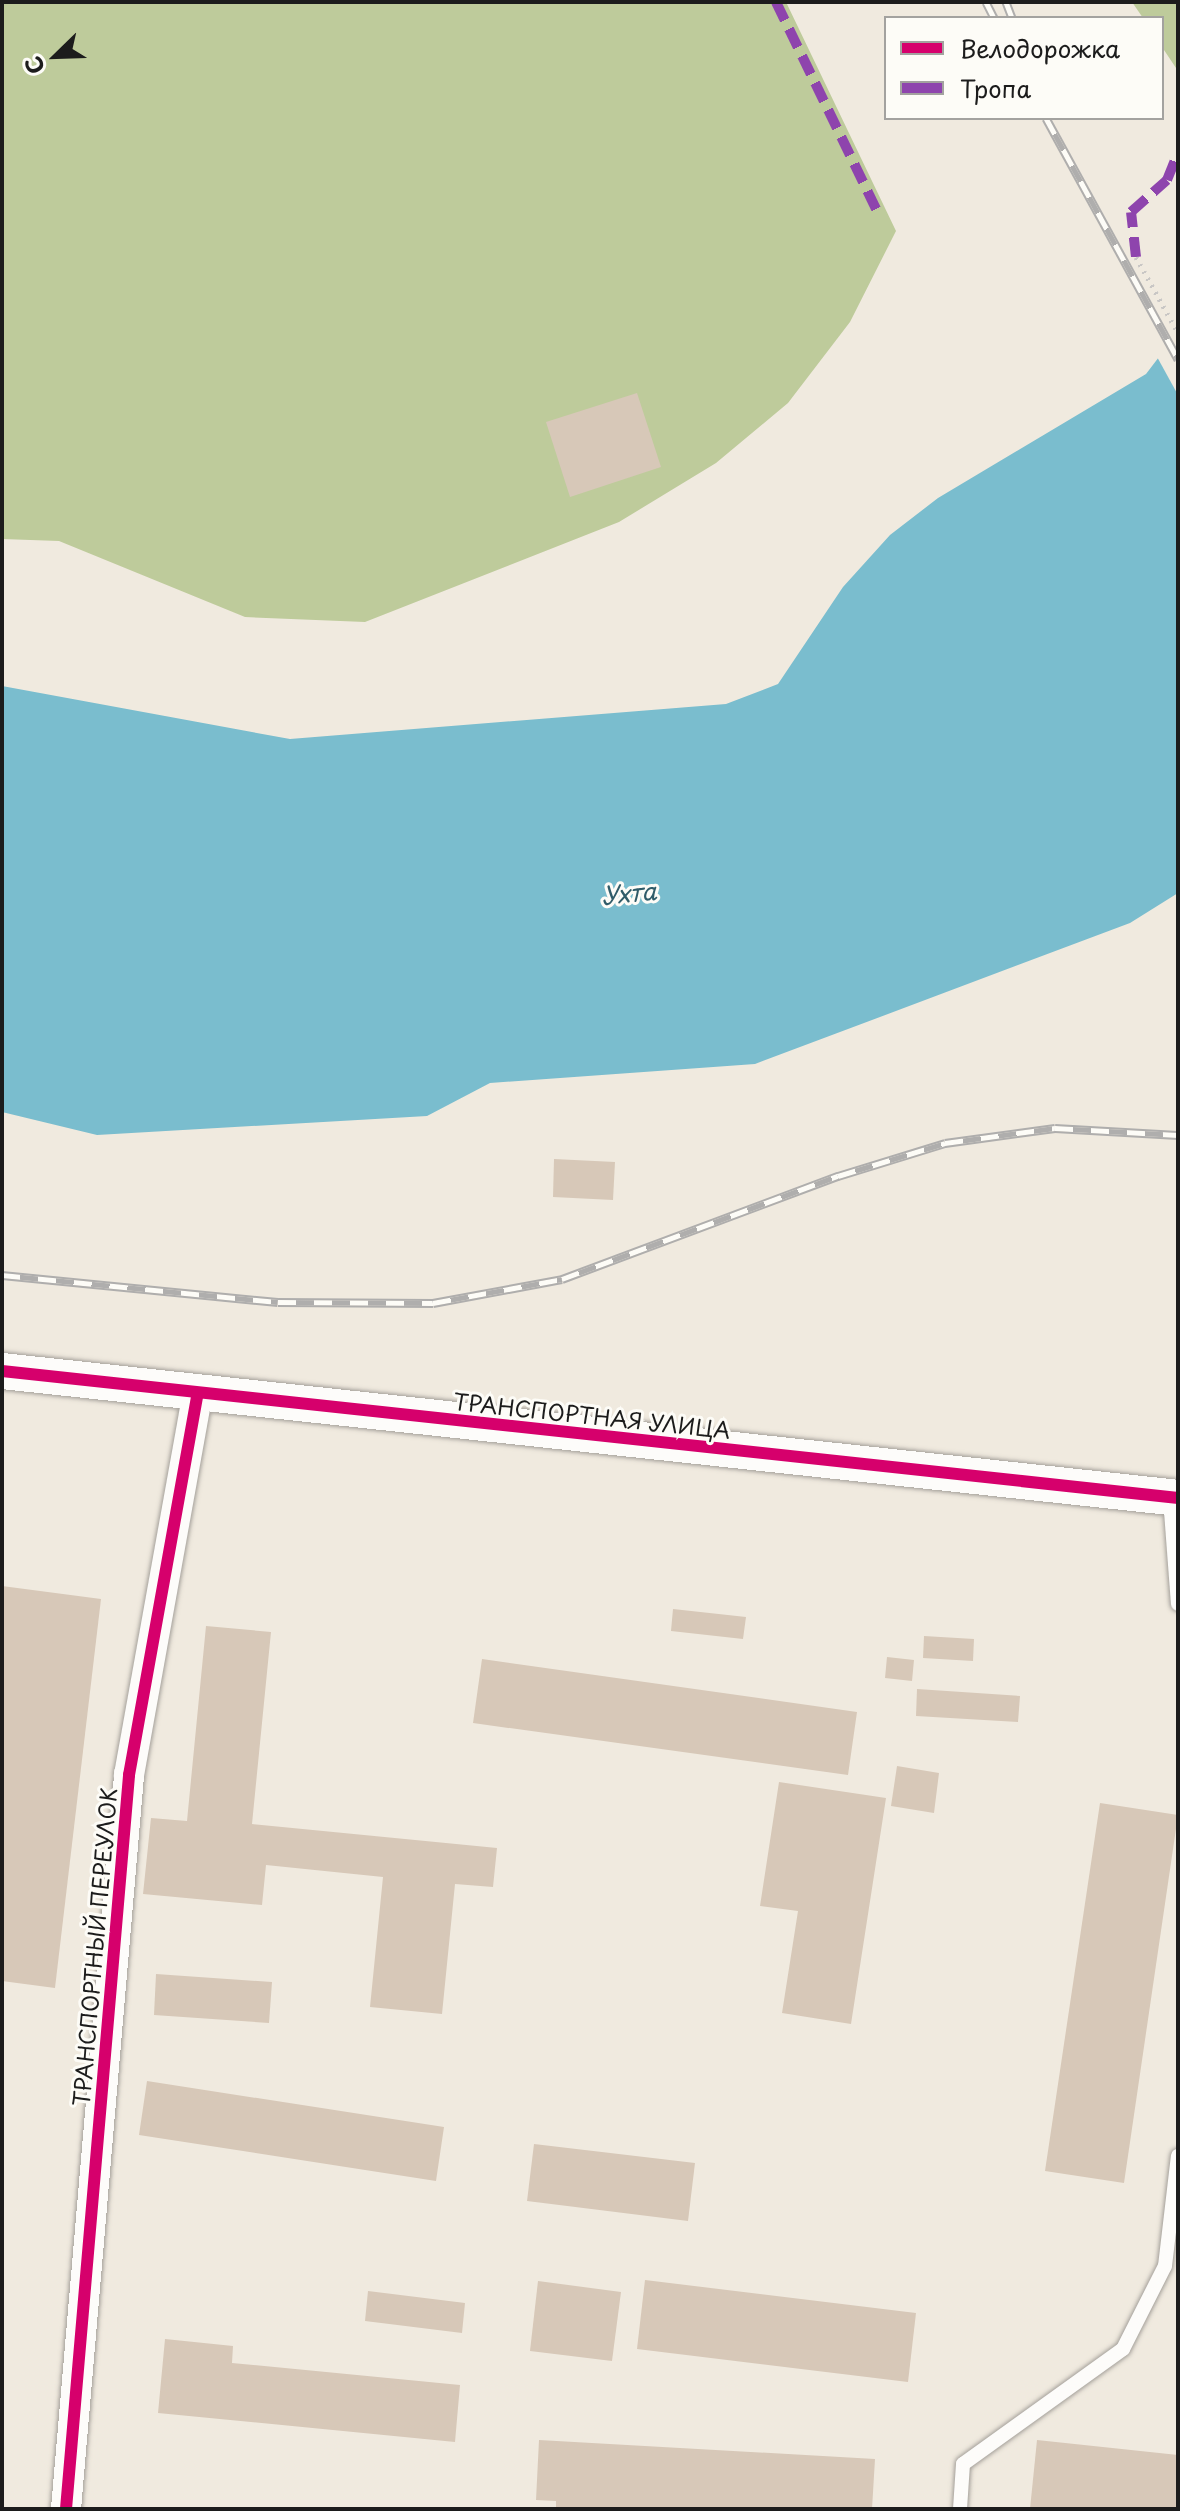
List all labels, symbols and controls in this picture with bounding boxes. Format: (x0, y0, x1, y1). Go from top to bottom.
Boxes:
north arrow (16, 16, 96, 96)
legend (884, 16, 1164, 120)
text: Велодорожка (960, 30, 1120, 66)
text: С (15, 52, 52, 80)
text: Тропа (960, 70, 1031, 106)
water label: Ухта (600, 876, 658, 910)
street label: ТРАНСПОРТНАЯ УЛИЦА (452, 1387, 732, 1443)
street label: ТРАНСПОРТНЫЙ ПЕРЕУЛОК (67, 1786, 121, 2108)

